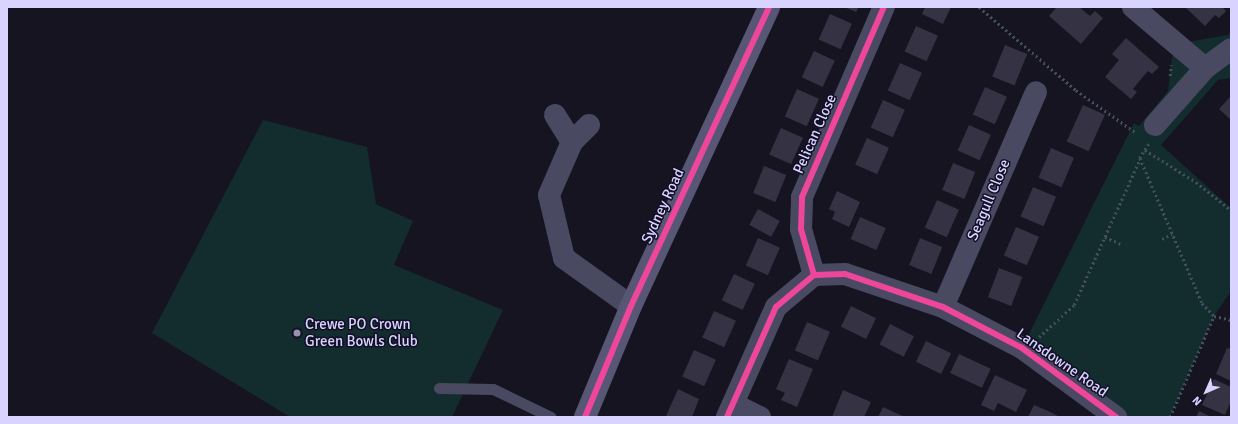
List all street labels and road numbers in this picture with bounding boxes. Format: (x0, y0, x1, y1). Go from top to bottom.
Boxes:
street label: Pelican Close (789, 91, 841, 177)
street label: Seagull Close (964, 157, 1014, 243)
street label: Sydney Road (638, 166, 688, 246)
street label: Lansdowne Road (1013, 325, 1111, 401)

